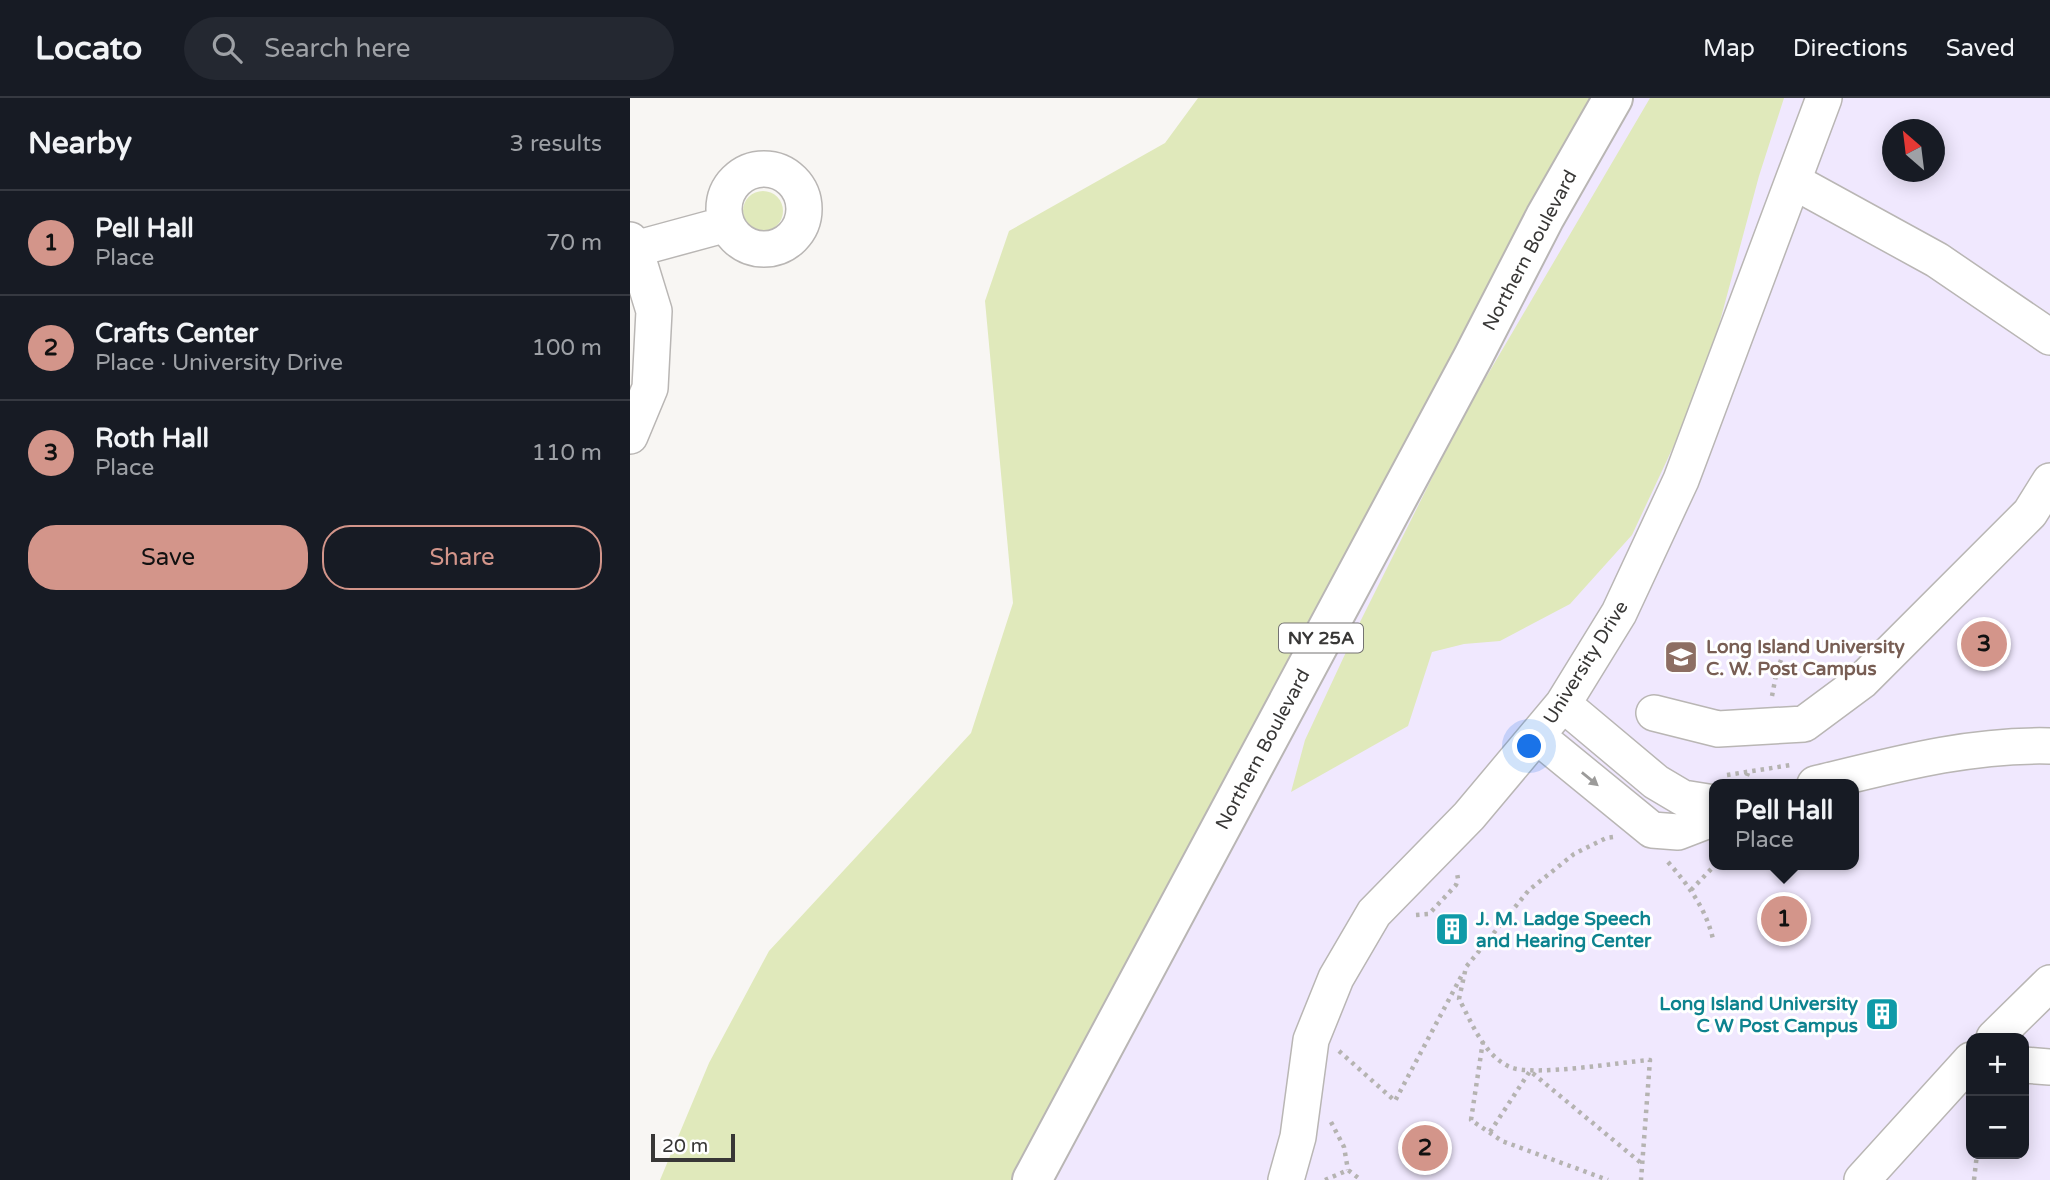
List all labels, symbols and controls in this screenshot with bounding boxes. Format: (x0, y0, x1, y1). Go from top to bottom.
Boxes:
search box (184, 17, 674, 80)
text: Locato (35, 29, 142, 68)
icon: search (208, 29, 246, 67)
text: Search here (264, 33, 410, 64)
text: Map (1703, 34, 1755, 63)
text: Directions (1793, 34, 1908, 63)
text: Saved (1946, 34, 2015, 63)
north arrow (1882, 119, 1945, 182)
text: Nearby (28, 125, 132, 162)
text: 3 results (509, 130, 602, 158)
street label: Northern Boulevard (1478, 167, 1581, 334)
text: Pell Hall (95, 213, 194, 244)
text: 1 (44, 229, 58, 257)
text: 70 m (546, 229, 602, 257)
text: Place (95, 244, 154, 272)
text: Crafts Center (95, 318, 258, 349)
text: 2 (44, 334, 58, 362)
text: 100 m (532, 334, 602, 362)
text: Place · University Drive (95, 349, 343, 377)
text: Roth Hall (95, 423, 209, 454)
text: 3 (44, 439, 58, 467)
text: 110 m (532, 439, 602, 467)
text: Place (95, 454, 154, 482)
button: Save (28, 525, 308, 590)
button: Share (322, 525, 602, 590)
street label: University Drive (1539, 597, 1633, 728)
pin: 3 (1961, 618, 2007, 670)
road number: NY 25A (1279, 624, 1363, 652)
place label: Long Island University C. W. Post Campus (1706, 636, 1906, 681)
school or university icon: Long Island University C. W. Post Campus (1662, 638, 1700, 676)
street label: Northern Boulevard (1211, 666, 1314, 833)
your location (1512, 729, 1546, 763)
one-way arrow (1580, 772, 1598, 787)
popup (1709, 779, 1859, 870)
text: Pell Hall (1735, 795, 1833, 826)
text: Place (1735, 826, 1794, 854)
pin: 1 (1761, 893, 1807, 945)
place label: J. M. Ladge Speech and Hearing Center (1475, 908, 1652, 953)
building icon: J. M. Ladge Speech and Hearing Center (1433, 910, 1471, 948)
place label: Long Island University C W Post Campus (1659, 993, 1859, 1038)
building icon: Long Island University C W Post Campus (1863, 995, 1901, 1033)
map controls (1966, 1033, 2029, 1159)
button: + (1966, 1033, 2029, 1096)
button: − (1966, 1096, 2029, 1159)
pin: 2 (1402, 1122, 1448, 1174)
scale bar (651, 1131, 735, 1163)
text: 20 m (662, 1135, 708, 1157)

